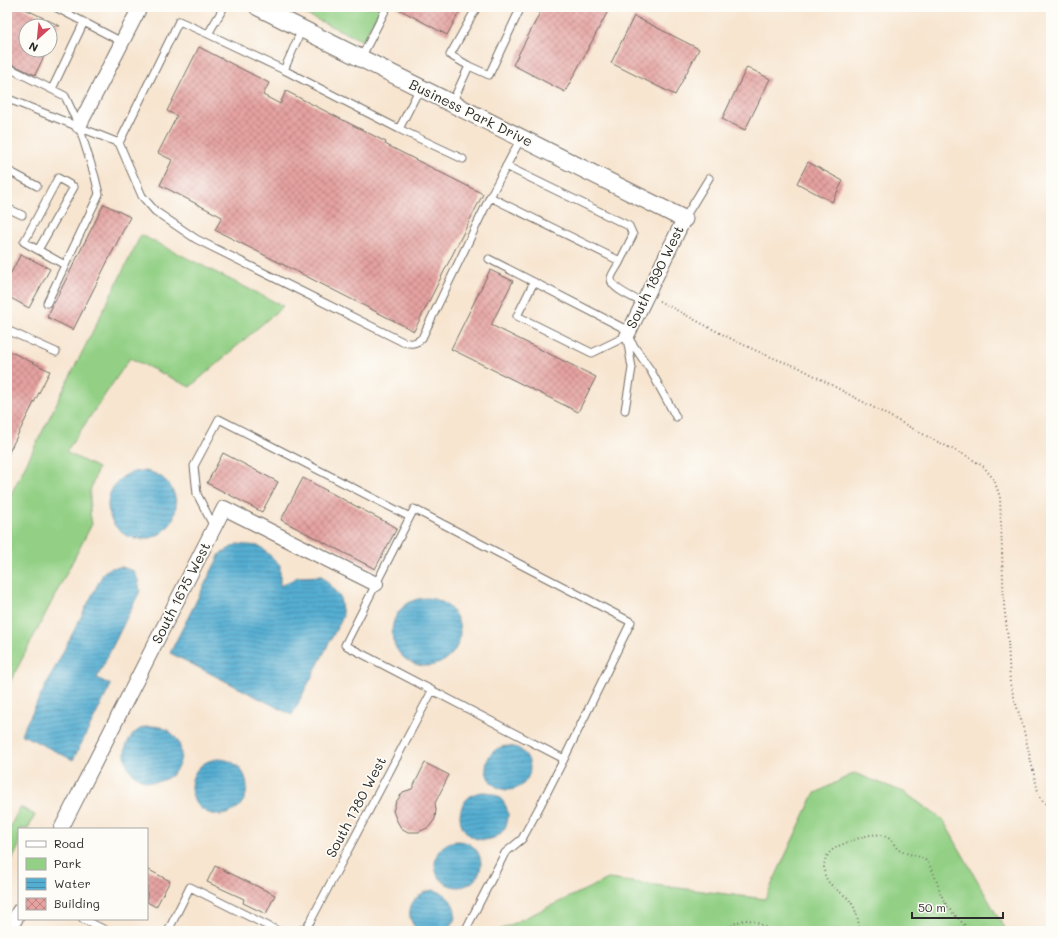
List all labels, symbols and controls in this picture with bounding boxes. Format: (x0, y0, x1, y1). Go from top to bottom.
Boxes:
north arrow (18, 18, 58, 58)
text: N (26, 39, 40, 56)
street label: Business Park Drive (406, 74, 536, 151)
street label: South 1890 West (621, 222, 688, 331)
street label: South 1675 West (147, 539, 214, 647)
street label: South 1780 West (321, 753, 390, 861)
legend (18, 828, 148, 920)
text: Road (54, 835, 84, 851)
text: Park (54, 855, 81, 871)
text: Water (54, 875, 91, 891)
scale bar (912, 894, 1003, 920)
text: Building (54, 895, 100, 911)
text: 50 m (918, 899, 946, 915)

